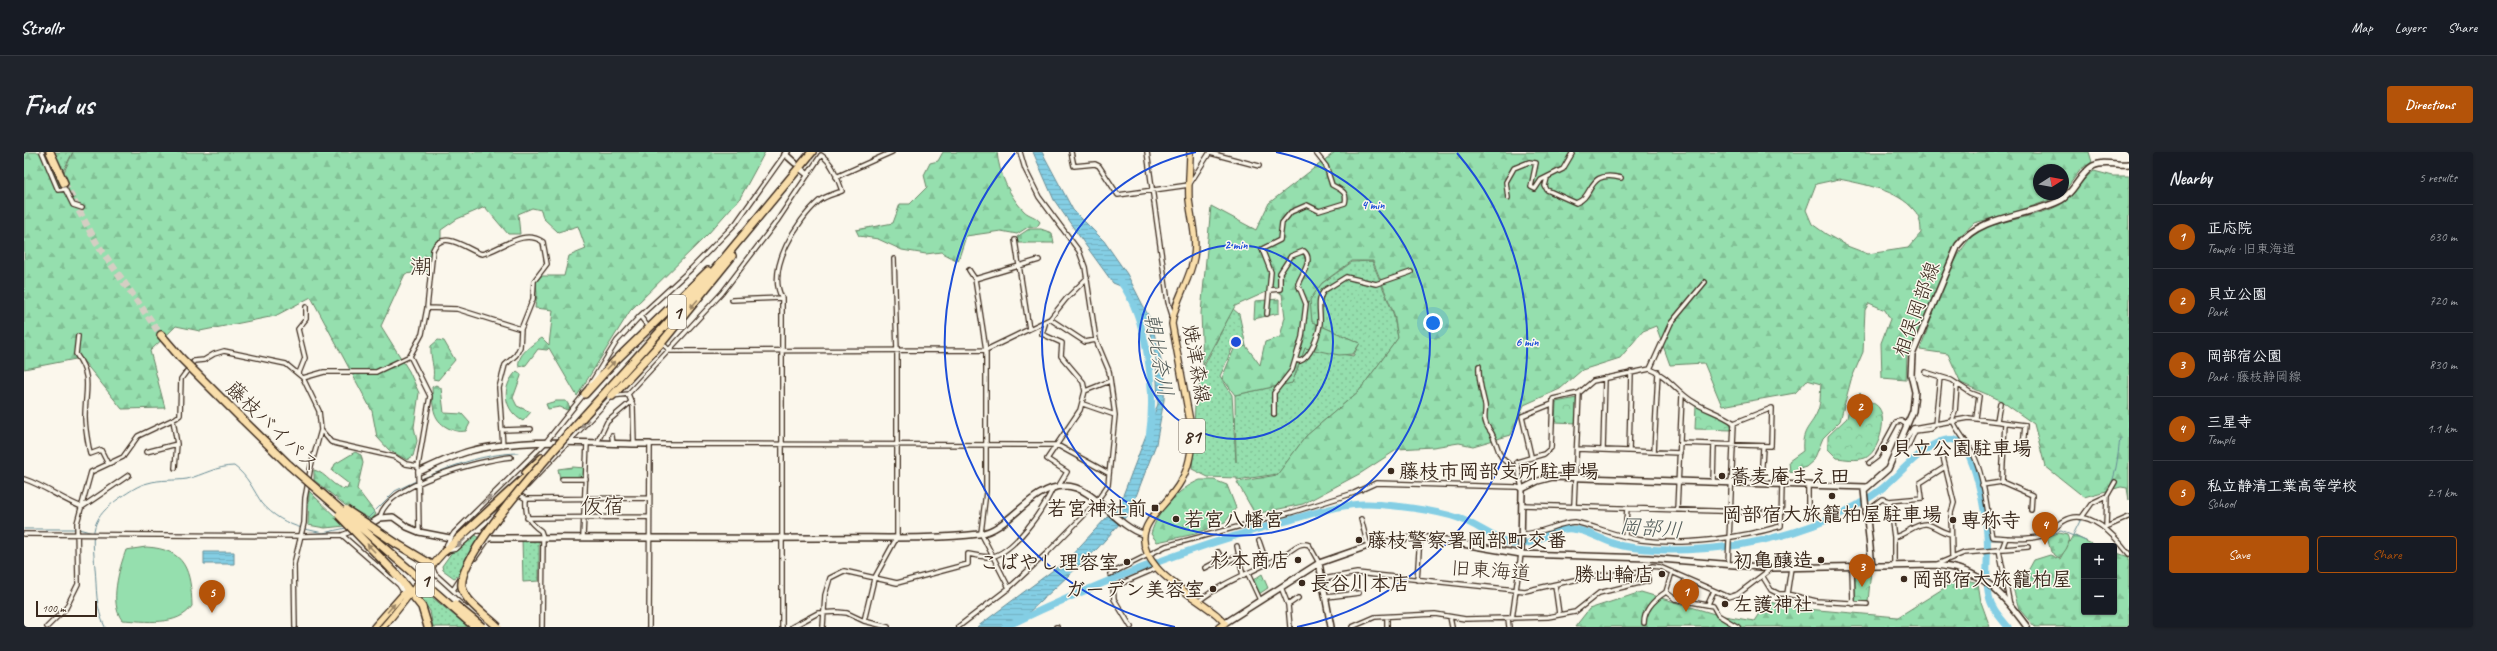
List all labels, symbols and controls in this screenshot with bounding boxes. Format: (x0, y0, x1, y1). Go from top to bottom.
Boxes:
text: Strollr (20, 16, 63, 40)
text: Map (2351, 19, 2373, 36)
text: Layers (2395, 19, 2426, 36)
text: Share (2448, 19, 2477, 36)
button: Directions (2387, 86, 2473, 123)
text: Find us (24, 87, 94, 122)
north arrow (2033, 164, 2069, 200)
text: Nearby (2169, 168, 2212, 189)
text: 5 results (2419, 170, 2457, 186)
text: 4 min (1362, 197, 1385, 213)
text: 正応院 (2207, 219, 2252, 238)
text: 1 (2179, 229, 2185, 245)
text: 630 m (2429, 229, 2457, 245)
text: 2 min (1225, 237, 1248, 253)
text: Temple · 旧東海道 (2207, 241, 2295, 257)
district label: 潮 (410, 253, 432, 281)
street label: 相俣岡部線 (1888, 258, 1945, 360)
text: 貝立公園 (2207, 285, 2267, 304)
text: 2 (2179, 293, 2185, 309)
text: 720 m (2429, 293, 2457, 309)
road number: 1 (668, 295, 686, 329)
one-way arrow (690, 299, 699, 310)
text: Park (2207, 304, 2228, 320)
water label: 朝比奈川 (1139, 311, 1179, 399)
your location (1423, 313, 1443, 333)
street label: 焼津森線 (1177, 323, 1216, 406)
text: 6 min (1515, 334, 1539, 350)
centre of rings (1229, 335, 1243, 349)
text: 岡部宿公園 (2207, 347, 2282, 366)
text: 3 (2179, 357, 2185, 373)
text: 830 m (2429, 357, 2457, 373)
one-way arrow (606, 360, 616, 370)
text: Park · 藤枝静岡線 (2207, 369, 2301, 385)
street label: 藤枝バイパス (221, 376, 324, 477)
pin: 2 (1847, 394, 1873, 427)
text: 三星寺 (2207, 413, 2252, 432)
one-way arrow (581, 419, 590, 429)
road number: 81 (1179, 419, 1205, 453)
text: 4 (2179, 421, 2185, 437)
text: 1.1 km (2427, 421, 2457, 437)
text: Temple (2207, 432, 2235, 448)
place label: 貝立公園駐車場 (1892, 436, 2032, 461)
marker: 貝立公園駐車場 (1879, 443, 1889, 453)
place label: 藤枝市岡部支所駐車場 (1399, 459, 1599, 484)
place label: 蕎麦庵まえ田 (1730, 464, 1850, 489)
marker: 藤枝市岡部支所駐車場 (1386, 466, 1396, 476)
marker: 蕎麦庵まえ田 (1717, 471, 1727, 481)
text: 私立静清工業高等学校 (2207, 477, 2357, 496)
text: 5 (2179, 485, 2185, 501)
text: 2.1 km (2427, 485, 2457, 501)
marker: 岡部宿大旅籠柏屋駐車場 (1827, 491, 1837, 501)
district label: 仮宿 (581, 492, 625, 520)
one-way arrow (482, 495, 492, 505)
place label: 若宮神社前 (1047, 496, 1147, 521)
text: School (2207, 496, 2235, 512)
place label: 岡部宿大旅籠柏屋駐車場 (1722, 502, 1942, 527)
marker: 若宮神社前 (1150, 503, 1160, 513)
place label: 若宮八幡宮 (1184, 507, 1284, 532)
place label: 専称寺 (1961, 508, 2021, 533)
pin: 4 (2032, 512, 2058, 545)
water label: 岡部川 (1619, 513, 1683, 543)
marker: 若宮八幡宮 (1171, 514, 1181, 524)
marker: 専称寺 (1948, 515, 1958, 525)
place label: 藤枝警察署岡部町交番 (1367, 528, 1567, 553)
marker: 藤枝警察署岡部町交番 (1354, 535, 1364, 545)
button: Save (2169, 536, 2309, 573)
button: Share (2317, 536, 2457, 573)
one-way arrow (456, 538, 466, 548)
one-way arrow (366, 543, 376, 553)
map controls (2081, 543, 2117, 615)
button: + (2081, 543, 2117, 579)
place label: 杉本商店 (1210, 548, 1290, 573)
place label: 初亀醸造 (1733, 548, 1813, 573)
place label: こばやし理容室 (979, 550, 1119, 575)
pin: 3 (1849, 554, 1875, 587)
marker: 杉本商店 (1293, 555, 1303, 565)
street label: 旧東海道 (1450, 555, 1532, 586)
marker: 初亀醸造 (1816, 555, 1826, 565)
marker: こばやし理容室 (1122, 557, 1132, 567)
place label: 勝山輪店 (1574, 562, 1654, 587)
road number: 1 (416, 563, 434, 597)
place label: 岡部宿大旅籠柏屋 (1912, 567, 2072, 592)
marker: 勝山輪店 (1657, 569, 1667, 579)
place label: 長谷川本店 (1310, 571, 1410, 596)
marker: 岡部宿大旅籠柏屋 (1899, 574, 1909, 584)
place label: ガーデン美容室 (1065, 577, 1205, 602)
marker: 長谷川本店 (1297, 578, 1307, 588)
pin: 1 (1673, 579, 1699, 612)
button: − (2081, 579, 2117, 615)
pin: 5 (199, 580, 225, 613)
marker: ガーデン美容室 (1208, 584, 1218, 594)
place label: 左護神社 (1733, 592, 1813, 617)
scale bar (36, 599, 97, 618)
marker: 左護神社 (1720, 599, 1730, 609)
text: 100 m (42, 601, 66, 615)
one-way arrow (386, 603, 396, 613)

